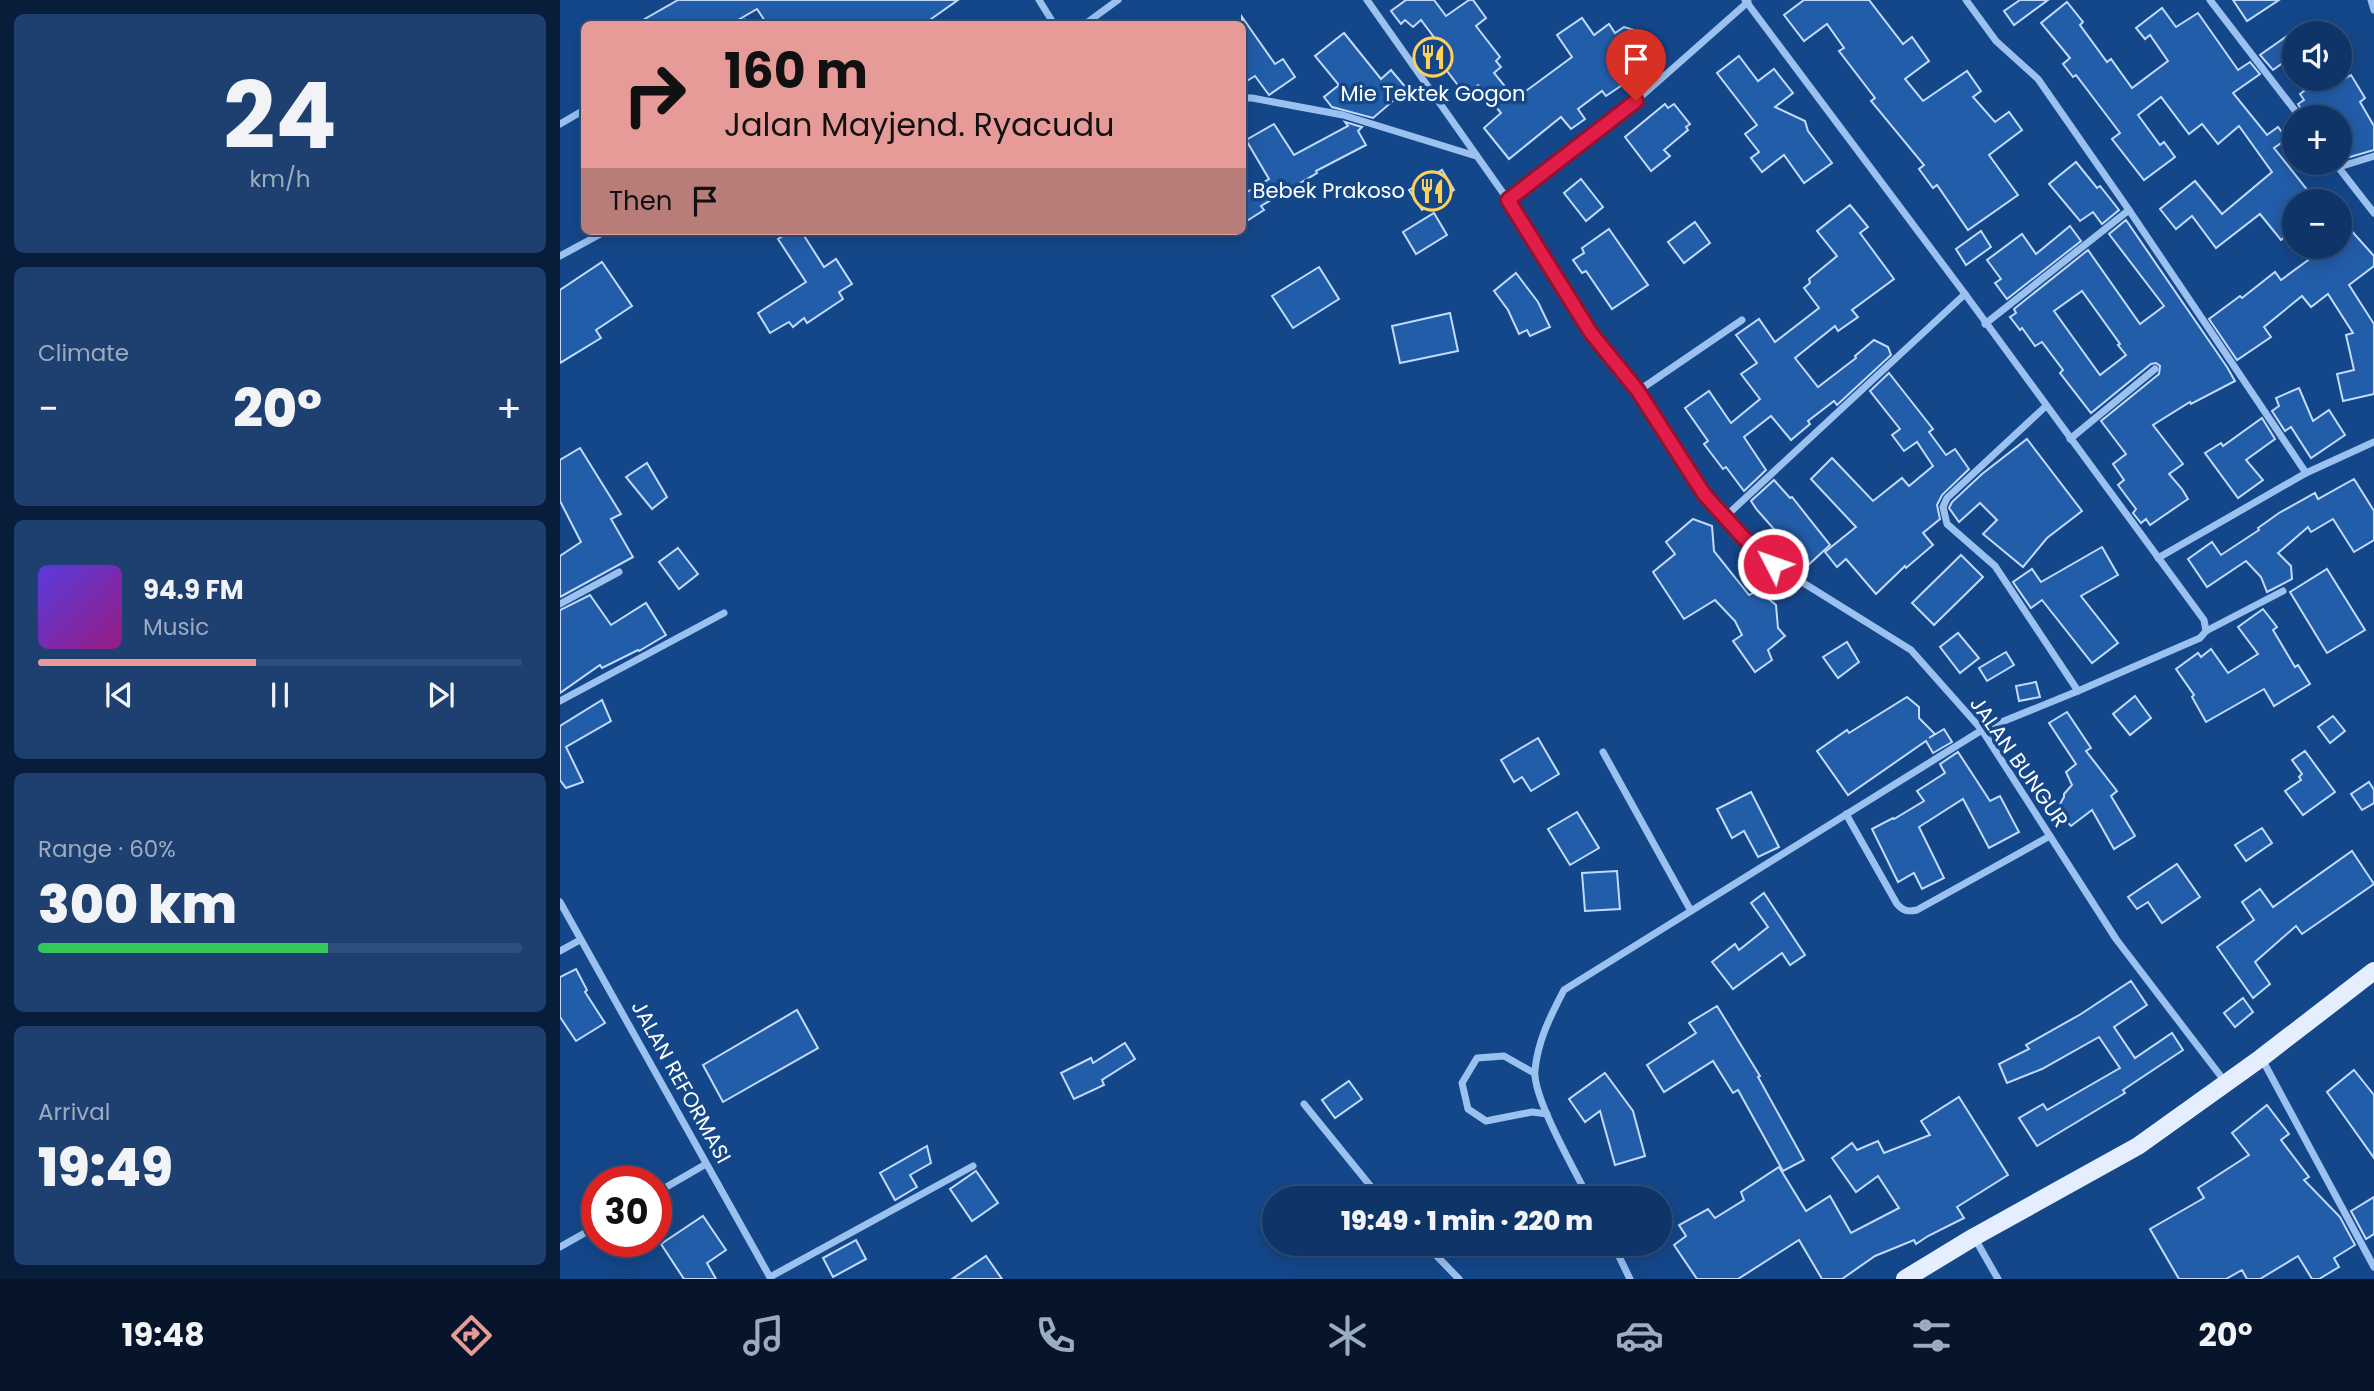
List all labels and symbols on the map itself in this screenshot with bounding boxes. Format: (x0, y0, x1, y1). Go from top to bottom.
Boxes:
pin (1606, 29, 1666, 101)
restaurant icon: Mie Tektek Gogon (1412, 36, 1454, 78)
place label: Mie Tektek Gogon (1340, 79, 1526, 108)
restaurant icon: Bebek Prakoso (1411, 170, 1453, 212)
place label: Bebek Prakoso (1253, 176, 1405, 205)
position arrow (1736, 527, 1810, 601)
street label: JALAN BUNGUR (1963, 690, 2075, 833)
street label: JALAN REFORMASI (625, 995, 738, 1168)
speed limit sign: 30 (581, 1166, 672, 1257)

